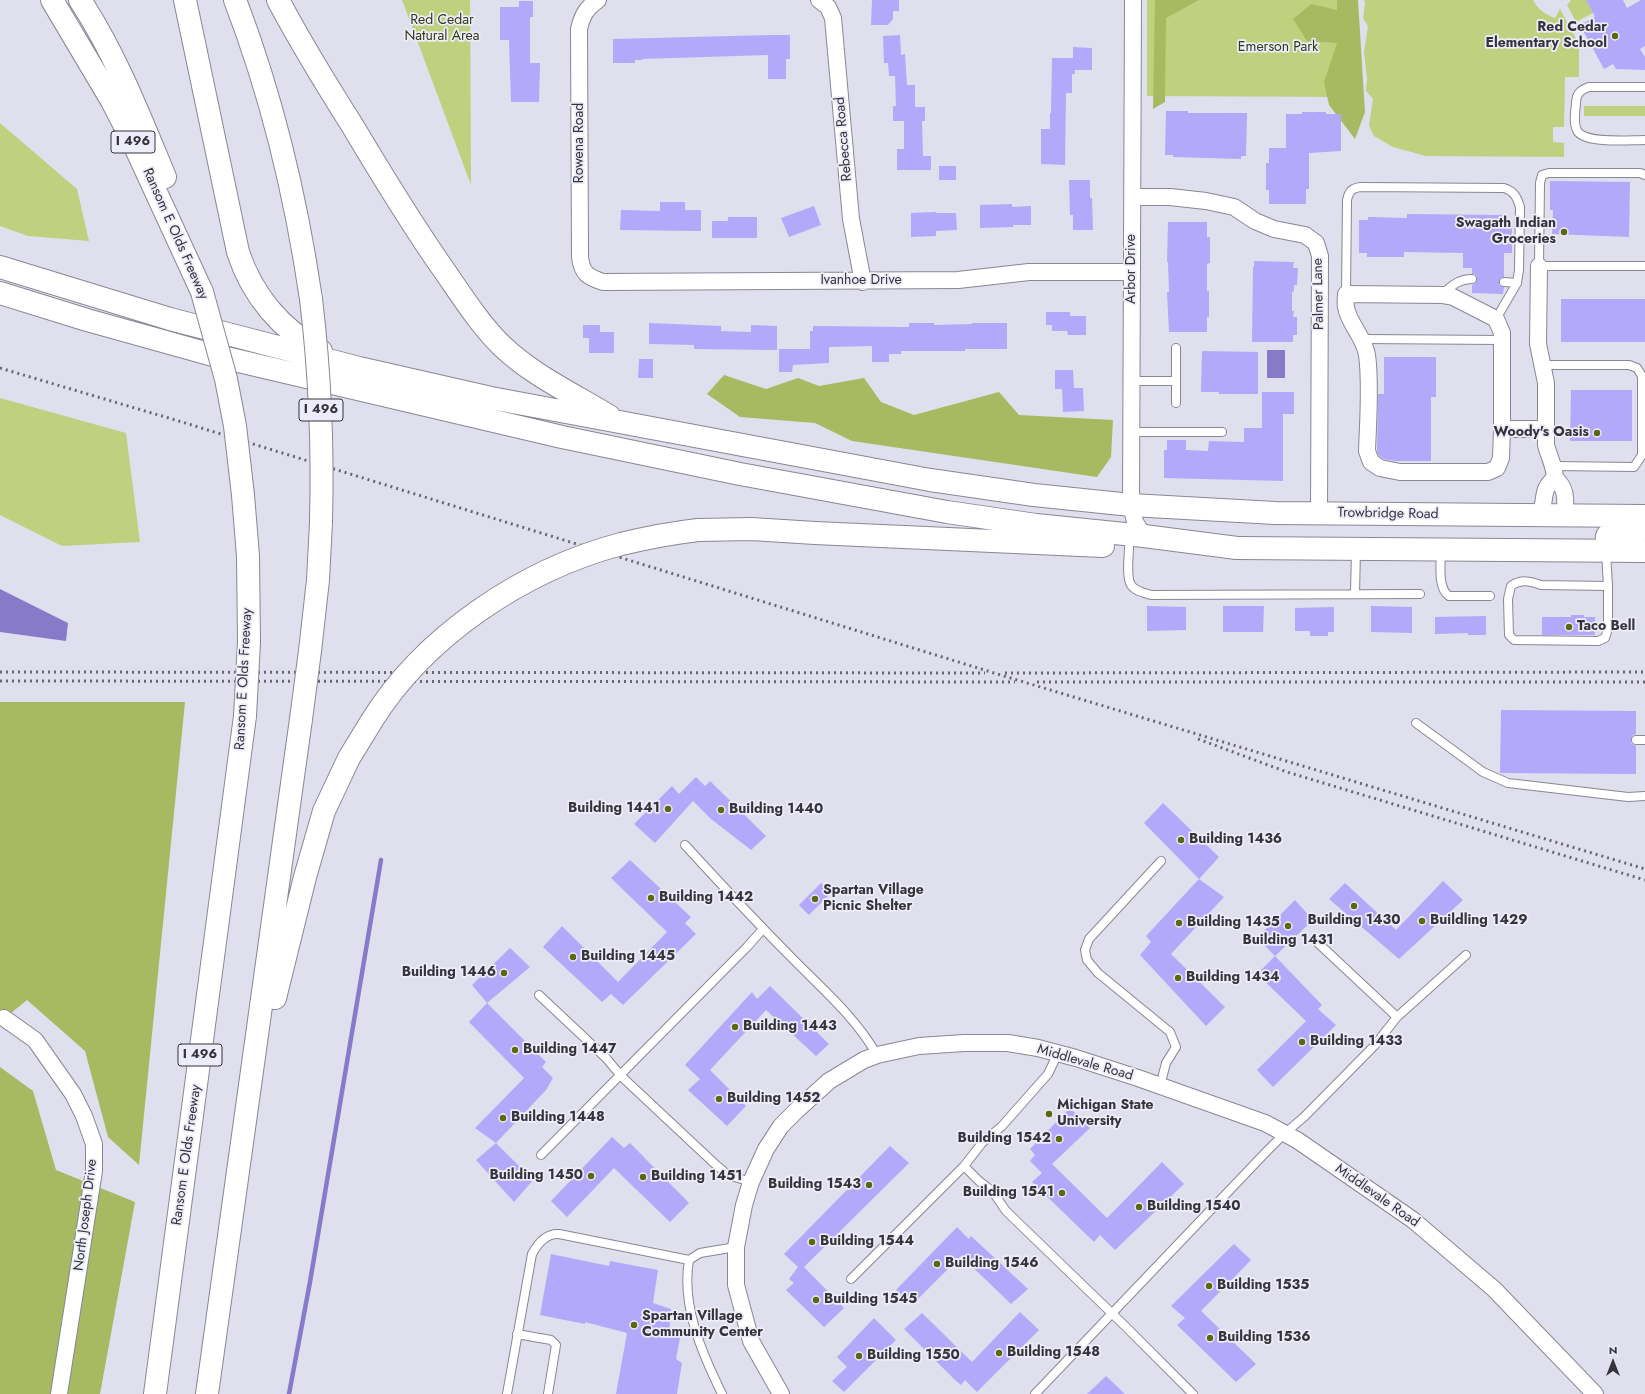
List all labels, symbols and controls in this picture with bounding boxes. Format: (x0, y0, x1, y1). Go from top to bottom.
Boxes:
park label: Red Cedar Natural Area (404, 13, 480, 46)
place label: Red Cedar Elementary School (1486, 20, 1607, 52)
marker: Red Cedar Elementary School (1610, 31, 1620, 41)
park label: Emerson Park (1238, 40, 1318, 56)
street label: Rebecca Road (832, 96, 856, 182)
street label: Rowena Road (572, 103, 588, 183)
road number: I 496 (111, 131, 155, 153)
street label: Ransom E Olds Freeway (138, 166, 212, 302)
place label: Swagath Indian Groceries (1456, 216, 1556, 248)
marker: Swagath Indian Groceries (1559, 227, 1569, 237)
street label: Arbor Drive (1124, 234, 1140, 304)
street label: Palmer Lane (1310, 258, 1328, 330)
street label: Ivanhoe Drive (820, 273, 902, 289)
road number: I 496 (299, 399, 343, 421)
place label: Woody's Oasis (1494, 425, 1589, 441)
marker: Woody's Oasis (1592, 428, 1602, 438)
street label: Trowbridge Road (1337, 505, 1439, 523)
street label: Ransom E Olds Freeway (232, 608, 256, 750)
place label: Taco Bell (1577, 619, 1635, 635)
marker: Taco Bell (1564, 622, 1574, 632)
place label: Building 1441 (568, 801, 660, 817)
place label: Building 1440 (729, 802, 823, 818)
marker: Building 1441 (663, 804, 673, 814)
marker: Building 1440 (716, 805, 726, 815)
place label: Building 1436 (1189, 832, 1282, 848)
marker: Building 1436 (1176, 835, 1186, 845)
place label: Spartan Village Picnic Shelter (823, 883, 924, 916)
place label: Building 1442 (659, 890, 753, 906)
marker: Building 1442 (646, 893, 656, 903)
marker: Spartan Village Picnic Shelter (810, 894, 820, 904)
marker: Building 1430 (1349, 901, 1359, 911)
place label: Building 1430 (1307, 913, 1401, 929)
place label: Buildling 1429 (1430, 913, 1528, 929)
place label: Building 1435 (1187, 915, 1280, 931)
marker: Buildling 1429 (1417, 916, 1427, 926)
marker: Building 1435 (1174, 918, 1184, 928)
marker: Building 1431 (1283, 921, 1293, 931)
place label: Building 1431 (1243, 933, 1333, 949)
place label: Building 1445 (581, 949, 675, 965)
marker: Building 1445 (568, 952, 578, 962)
place label: Building 1446 (402, 965, 496, 981)
marker: Building 1446 (499, 968, 509, 978)
place label: Building 1434 (1186, 970, 1280, 986)
marker: Building 1434 (1173, 973, 1183, 983)
place label: Building 1443 (743, 1019, 837, 1035)
marker: Building 1443 (730, 1022, 740, 1032)
place label: Building 1433 (1310, 1034, 1403, 1050)
marker: Building 1433 (1297, 1037, 1307, 1047)
street label: Middlevale Road (1035, 1041, 1135, 1085)
place label: Building 1447 (523, 1042, 616, 1058)
road number: I 496 (178, 1044, 222, 1066)
marker: Building 1447 (510, 1045, 520, 1055)
street label: Ransom E Olds Freeway (169, 1083, 205, 1227)
place label: Building 1452 (727, 1091, 820, 1107)
marker: Building 1452 (714, 1094, 724, 1104)
place label: Michigan State University (1057, 1098, 1154, 1130)
marker: Michigan State University (1044, 1109, 1054, 1119)
place label: Building 1448 (511, 1110, 605, 1126)
marker: Building 1448 (498, 1113, 508, 1123)
place label: Building 1542 (958, 1131, 1051, 1147)
marker: Building 1542 (1054, 1134, 1064, 1144)
street label: North Joseph Drive (71, 1158, 101, 1272)
street label: Middlevale Road (1332, 1161, 1422, 1231)
place label: Building 1450 (490, 1168, 583, 1184)
place label: Building 1451 (651, 1169, 742, 1185)
marker: Building 1450 (586, 1171, 596, 1181)
marker: Building 1451 (638, 1172, 648, 1182)
place label: Building 1543 (768, 1177, 861, 1193)
marker: Building 1543 (864, 1180, 874, 1190)
place label: Building 1541 (963, 1185, 1054, 1201)
marker: Building 1541 (1057, 1188, 1067, 1198)
place label: Building 1540 (1147, 1199, 1240, 1215)
marker: Building 1540 (1134, 1202, 1144, 1212)
place label: Building 1544 (820, 1234, 914, 1250)
marker: Building 1544 (807, 1237, 817, 1247)
place label: Building 1546 (945, 1256, 1039, 1272)
marker: Building 1546 (932, 1259, 942, 1269)
place label: Building 1535 (1217, 1278, 1309, 1294)
marker: Building 1535 (1204, 1281, 1214, 1291)
place label: Building 1545 (824, 1292, 917, 1308)
marker: Building 1545 (811, 1295, 821, 1305)
place label: Spartan Village Community Center (642, 1309, 763, 1342)
marker: Spartan Village Community Center (629, 1320, 639, 1330)
place label: Building 1536 (1218, 1330, 1310, 1346)
marker: Building 1536 (1205, 1333, 1215, 1343)
north arrow (1593, 1342, 1633, 1382)
text: N (1609, 1342, 1617, 1358)
place label: Building 1548 (1007, 1345, 1100, 1361)
place label: Building 1550 (867, 1348, 960, 1364)
marker: Building 1548 (994, 1348, 1004, 1358)
marker: Building 1550 (854, 1351, 864, 1361)

